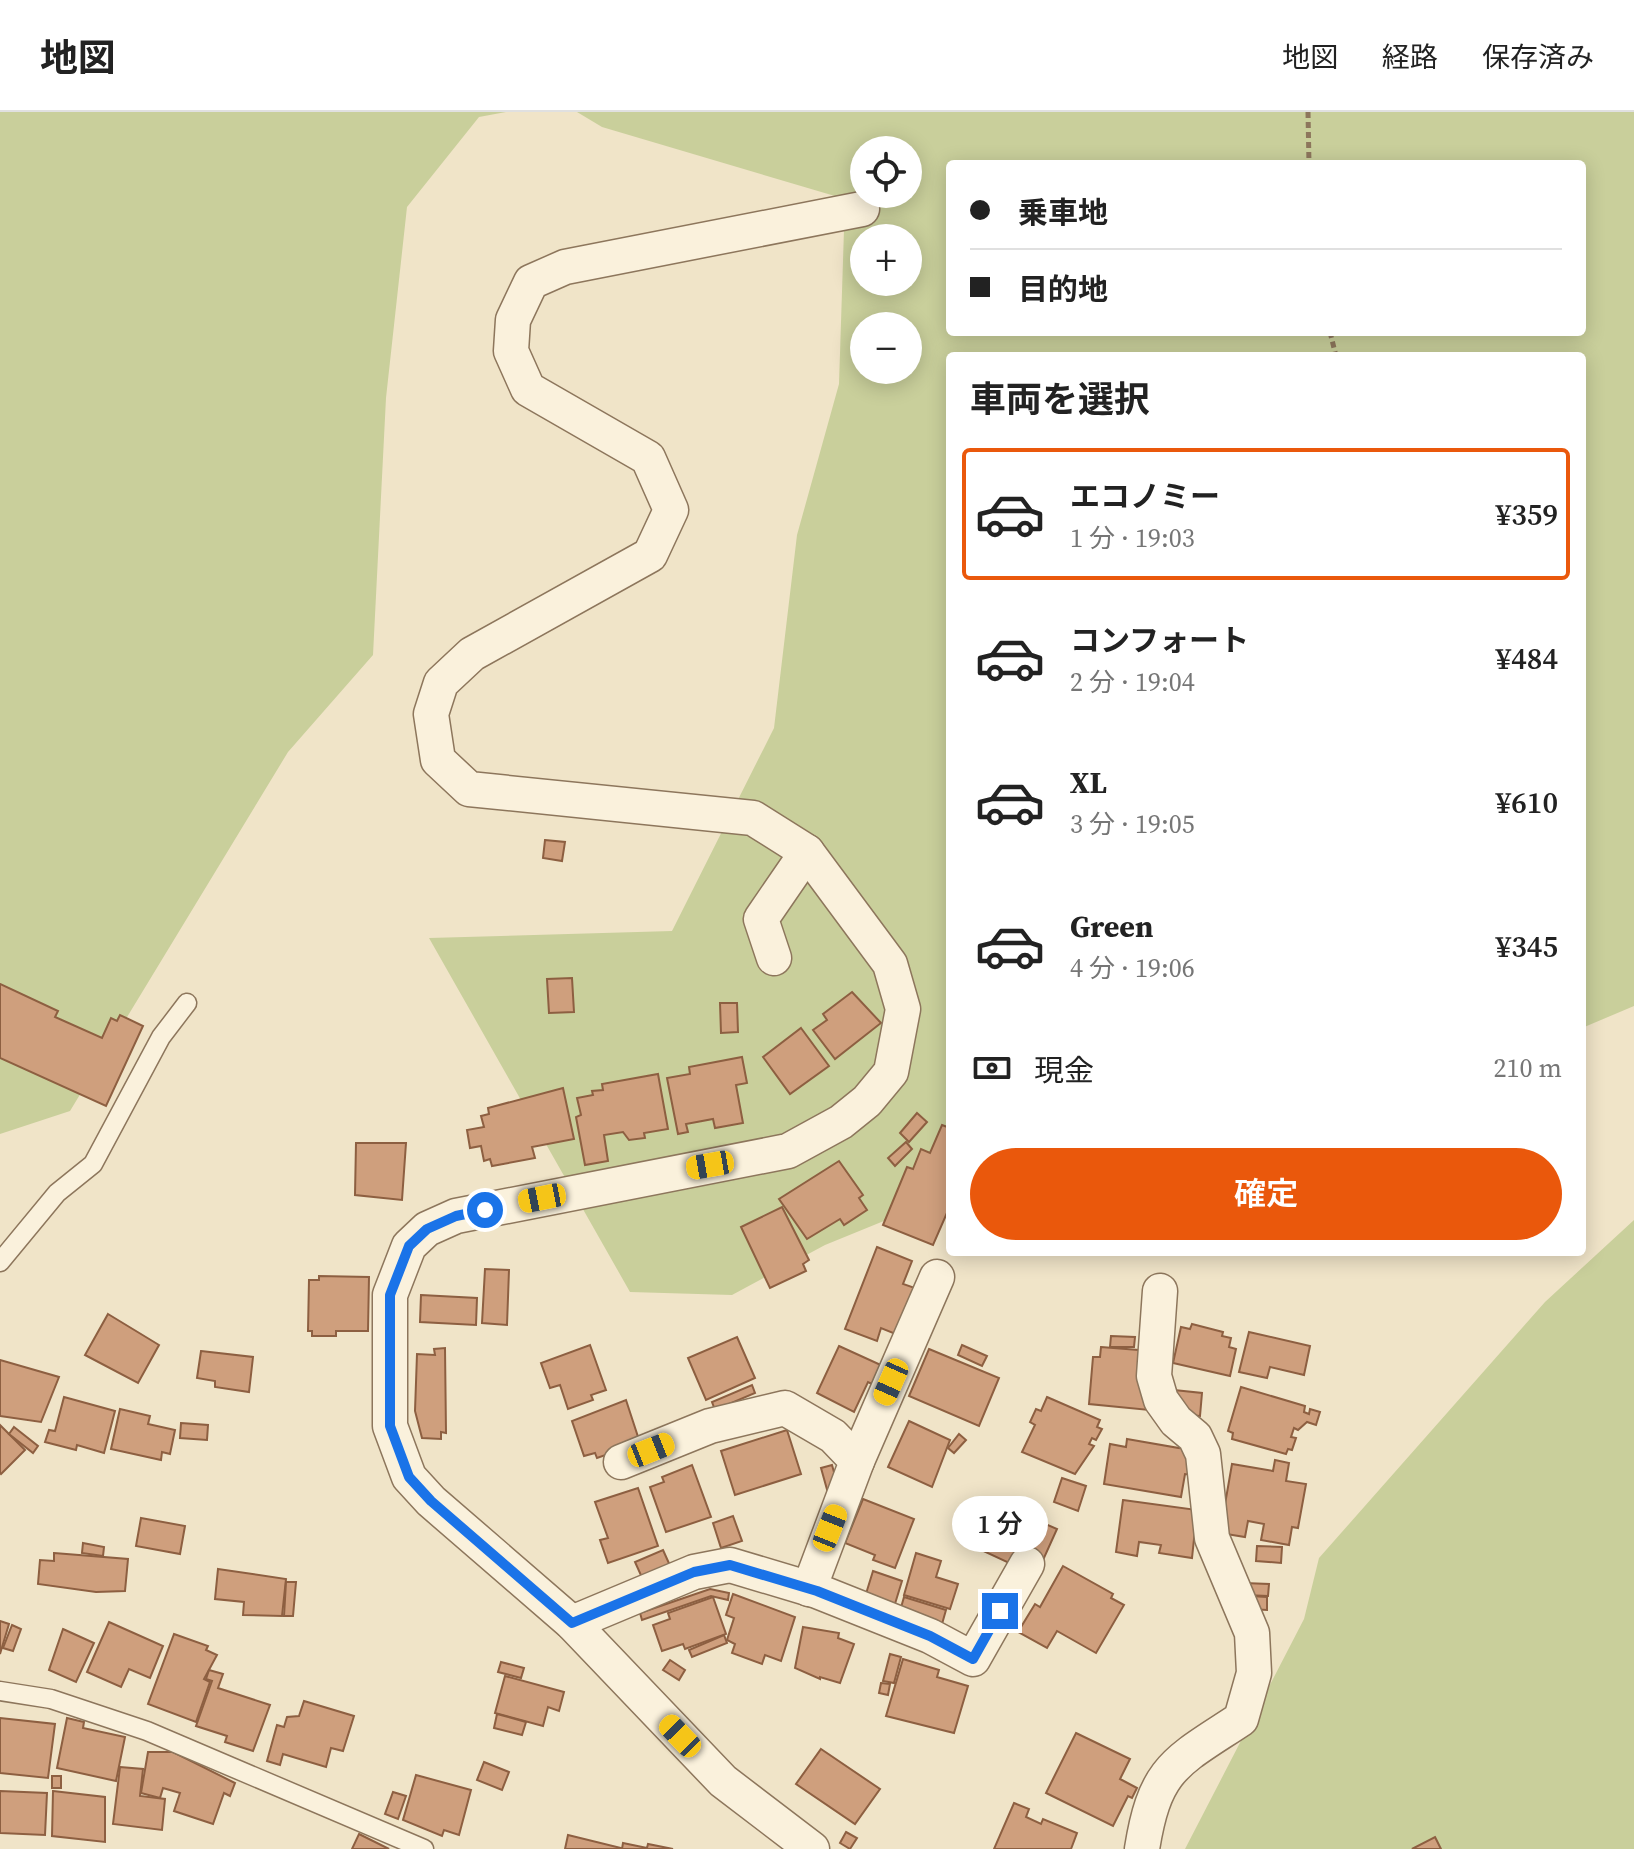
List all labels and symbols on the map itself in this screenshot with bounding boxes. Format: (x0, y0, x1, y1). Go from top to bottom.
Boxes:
car (684, 1149, 736, 1181)
car (516, 1182, 568, 1214)
route start (467, 1192, 503, 1228)
car (870, 1355, 912, 1409)
car (624, 1430, 678, 1470)
callout: 1 分 (952, 1495, 1048, 1551)
car (810, 1501, 850, 1555)
route end (982, 1593, 1018, 1629)
car (655, 1710, 705, 1762)

